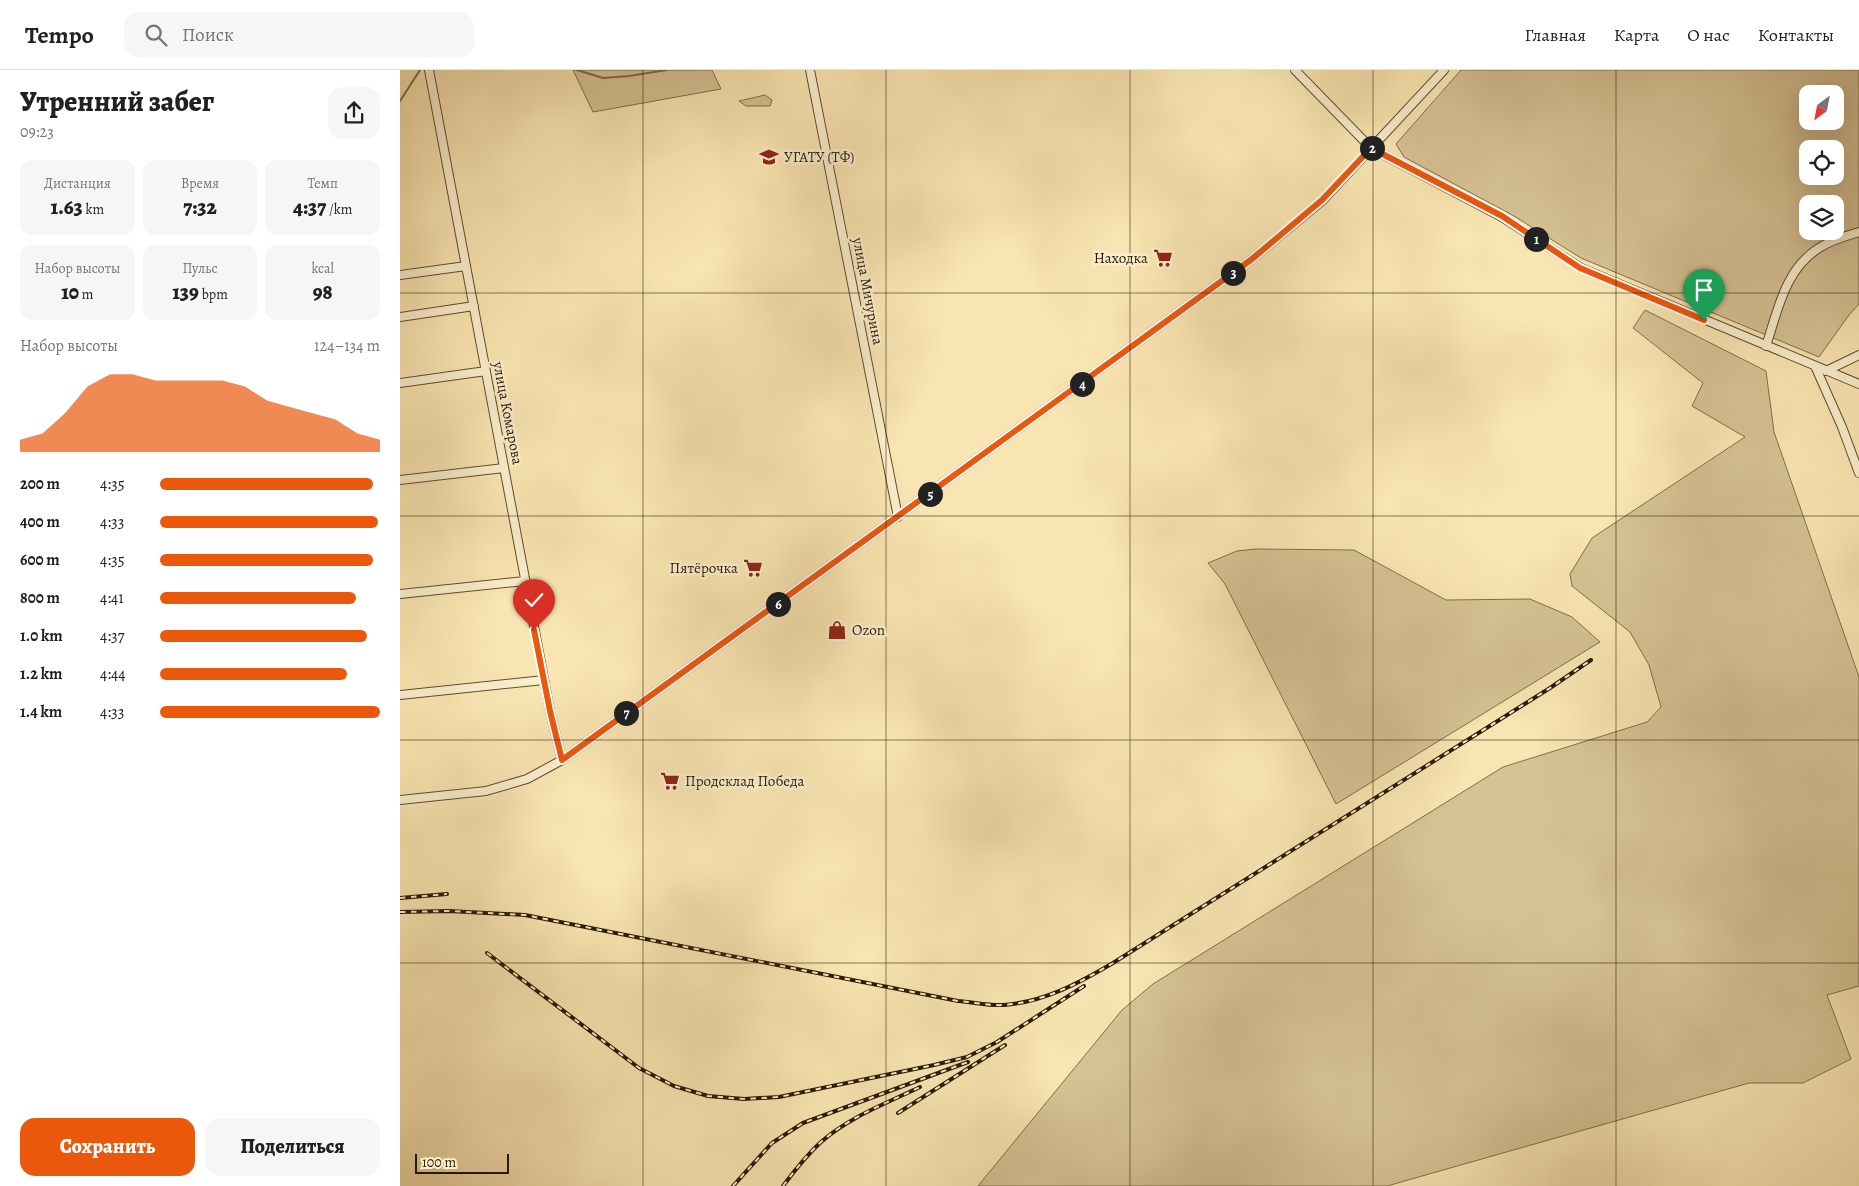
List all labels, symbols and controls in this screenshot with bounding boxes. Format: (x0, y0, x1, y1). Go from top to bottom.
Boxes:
search box (124, 12, 474, 57)
text: Tempo (25, 19, 94, 51)
icon: search (142, 21, 170, 49)
text: Поиск (182, 22, 234, 48)
text: Главная (1525, 23, 1586, 47)
text: Карта (1614, 23, 1659, 47)
text: О нас (1687, 23, 1730, 47)
text: Контакты (1758, 23, 1834, 47)
text: Утренний забег (20, 83, 214, 121)
north arrow (1799, 85, 1844, 130)
map controls (1799, 85, 1844, 240)
button: share (328, 87, 380, 139)
text: 09:23 (20, 121, 54, 143)
pin: 2 (1360, 136, 1384, 160)
text: 2 (1369, 139, 1376, 158)
button: locate (1799, 140, 1844, 185)
school or university icon: УГАТУ (ТФ) (758, 146, 780, 168)
place label: УГАТУ (ТФ) (784, 147, 854, 167)
text: Дистанция (44, 174, 111, 193)
text: Время (181, 174, 219, 193)
text: Темп (307, 174, 338, 193)
text: 1.63 (51, 193, 83, 221)
text: 7:32 (183, 193, 217, 221)
text: 4:37 (293, 193, 326, 221)
button: layers (1799, 195, 1844, 240)
text: km (83, 200, 104, 219)
text: /km (326, 200, 352, 219)
pin: 1 (1524, 226, 1548, 252)
text: 1 (1534, 230, 1539, 249)
street label: улица Мичурина (848, 235, 888, 346)
supermarket icon: Находка (1152, 247, 1174, 269)
place label: Находка (1094, 248, 1148, 268)
text: Набор высоты (34, 259, 120, 278)
text: Пульс (182, 259, 217, 278)
text: kcal (311, 259, 334, 278)
pin: 3 (1220, 260, 1246, 286)
text: 3 (1230, 264, 1237, 283)
pin (1683, 269, 1725, 320)
icon: arrive (1690, 276, 1718, 304)
text: 10 (61, 278, 79, 306)
text: 139 (172, 278, 199, 306)
text: 98 (313, 278, 333, 306)
text: m (79, 285, 94, 304)
text: bpm (199, 285, 228, 304)
text: Набор высоты (20, 335, 118, 357)
text: 124–134 m (314, 335, 380, 357)
street label: улица Комарова (488, 359, 528, 466)
pin: 4 (1070, 372, 1094, 396)
text: 4 (1079, 375, 1086, 394)
text: 200 m (20, 473, 60, 495)
text: 4:35 (100, 473, 125, 495)
pin: 5 (918, 482, 942, 506)
text: 5 (928, 485, 933, 504)
text: 400 m (20, 511, 60, 533)
text: 4:33 (100, 511, 124, 533)
text: 600 m (20, 549, 60, 571)
text: 4:35 (100, 549, 125, 571)
supermarket icon: Пятёрочка (742, 557, 764, 579)
place label: Пятёрочка (670, 558, 738, 578)
pin (513, 579, 555, 630)
icon: check (520, 586, 548, 614)
text: 800 m (20, 587, 60, 609)
text: 4:41 (100, 587, 124, 609)
pin: 6 (766, 592, 790, 616)
text: 6 (775, 595, 782, 614)
shop icon: Ozon (826, 619, 848, 641)
place label: Ozon (852, 620, 885, 640)
text: 1.0 km (20, 625, 63, 647)
text: 4:37 (100, 625, 124, 647)
text: 1.2 km (20, 663, 62, 685)
text: 4:44 (100, 663, 126, 685)
pin: 7 (614, 700, 638, 726)
text: 1.4 km (20, 701, 62, 723)
text: 4:33 (100, 701, 124, 723)
text: 7 (624, 704, 629, 723)
supermarket icon: Продсклад Победа (659, 770, 681, 792)
place label: Продсклад Победа (685, 771, 805, 791)
button: Сохранить (20, 1118, 195, 1176)
button: Поделиться (205, 1118, 380, 1176)
scale bar (415, 1151, 509, 1174)
text: 100 m (422, 1153, 456, 1172)

